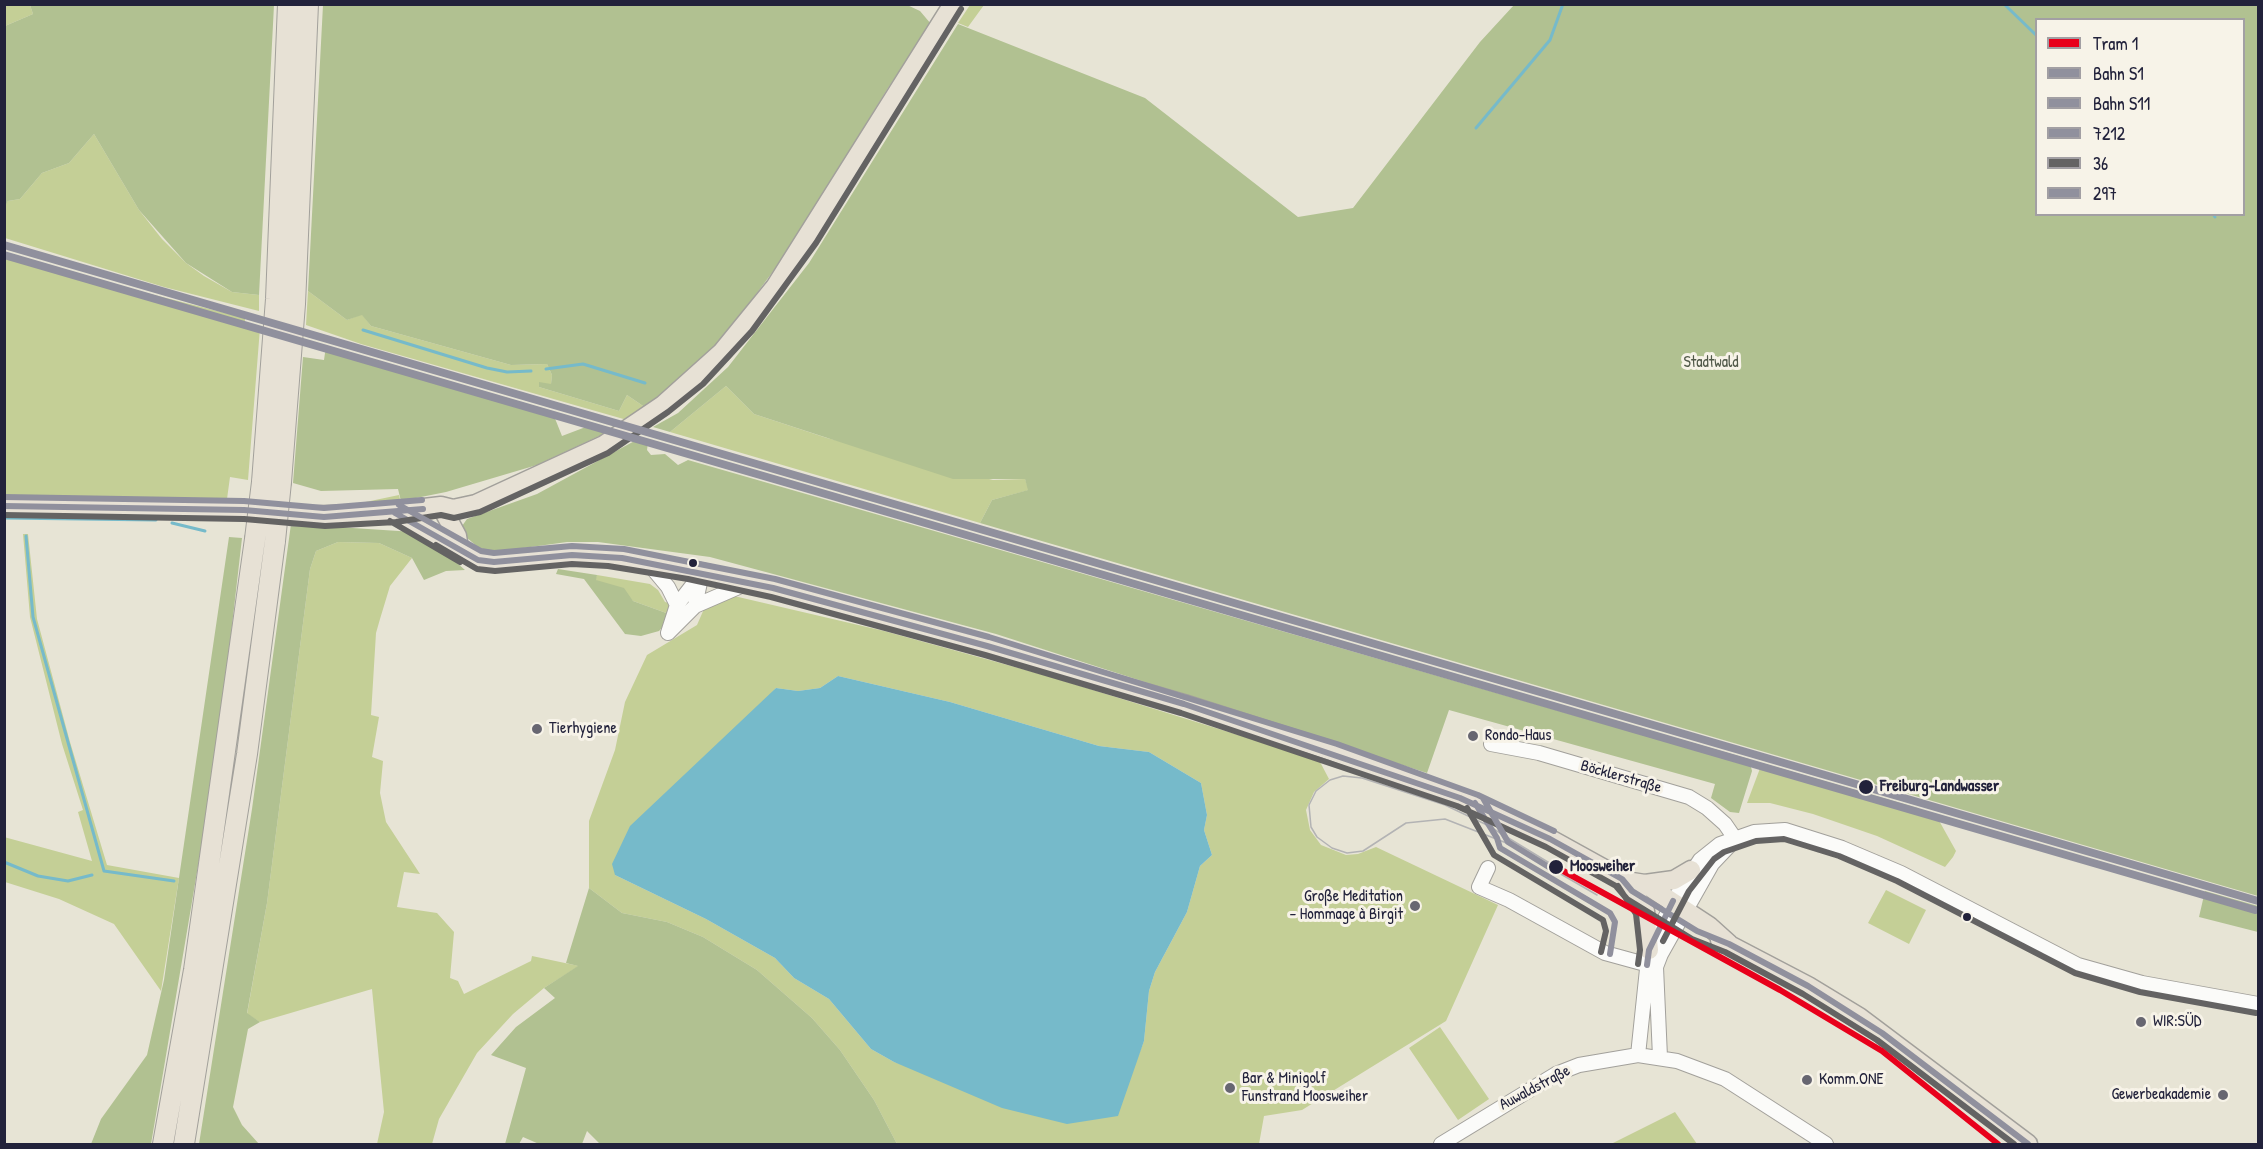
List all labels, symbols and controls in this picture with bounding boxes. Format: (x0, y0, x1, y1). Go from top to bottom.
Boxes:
legend (2035, 18, 2245, 216)
text: Tram 1 (2093, 31, 2138, 56)
text: Bahn S1 (2093, 61, 2144, 86)
text: Bahn S11 (2093, 91, 2150, 116)
text: 7212 (2093, 121, 2125, 146)
text: 36 (2093, 151, 2108, 176)
text: 297 (2093, 181, 2117, 206)
park label: Stadtwald (1683, 353, 1739, 373)
unlabelled marker (687, 557, 699, 569)
place label: Tierhygiene (549, 719, 617, 739)
marker: Tierhygiene (530, 722, 544, 736)
place label: Rondo-Haus (1485, 726, 1551, 746)
marker: Rondo-Haus (1466, 729, 1480, 743)
street label: Böcklerstraße (1578, 756, 1664, 798)
place label: Freiburg-Landwasser (1880, 777, 1999, 797)
marker: Freiburg-Landwasser (1857, 778, 1875, 796)
place label: Moosweiher (1570, 857, 1635, 877)
marker: Moosweiher (1547, 858, 1565, 876)
place label: Große Meditation – Hommage à Birgit (1289, 887, 1403, 925)
marker: Große Meditation – Hommage à Birgit (1408, 899, 1422, 913)
unlabelled marker (1961, 911, 1973, 923)
place label: WIR:SÜD (2153, 1012, 2201, 1032)
marker: WIR:SÜD (2134, 1015, 2148, 1029)
street label: Auwaldstraße (1496, 1061, 1574, 1115)
place label: Bar & Minigolf Funstrand Moosweiher (1242, 1069, 1368, 1107)
place label: Komm.ONE (1819, 1070, 1883, 1090)
marker: Komm.ONE (1800, 1073, 1814, 1087)
marker: Bar & Minigolf Funstrand Moosweiher (1223, 1081, 1237, 1095)
place label: Gewerbeakademie (2111, 1085, 2211, 1105)
marker: Gewerbeakademie (2216, 1088, 2230, 1102)

